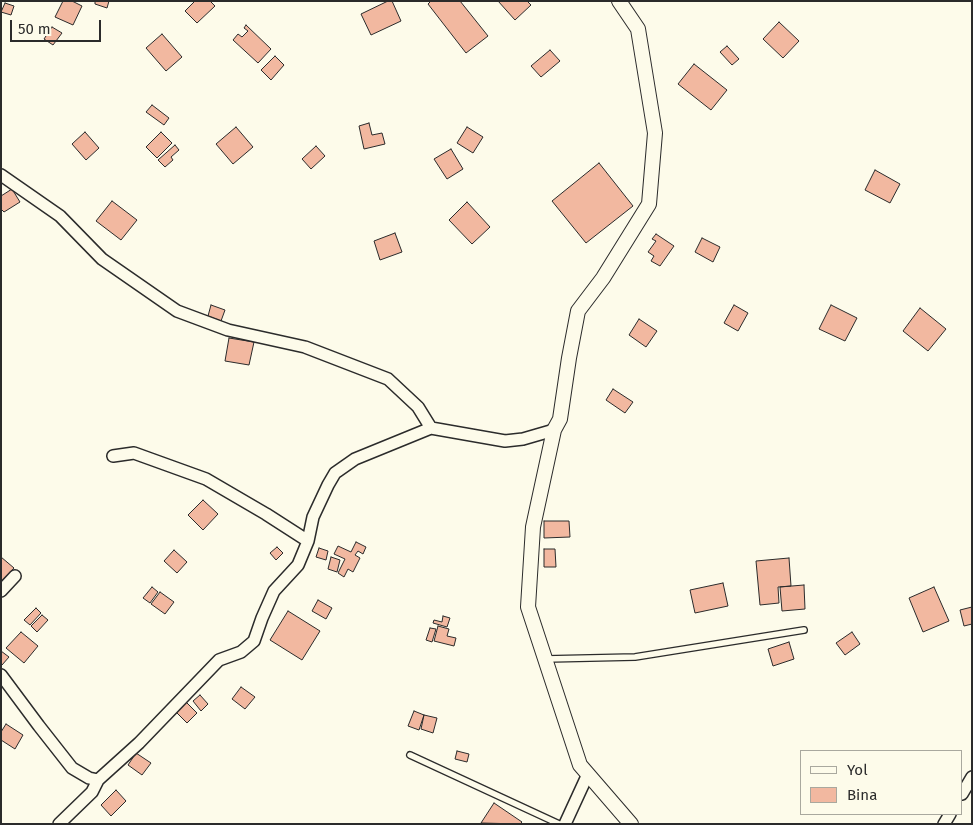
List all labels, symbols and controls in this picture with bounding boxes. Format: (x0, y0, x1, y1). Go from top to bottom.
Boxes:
scale bar (12, 10, 104, 42)
text: 50 m (18, 20, 51, 38)
legend (800, 750, 963, 815)
text: Yol (847, 761, 868, 779)
text: Bina (847, 786, 877, 804)

